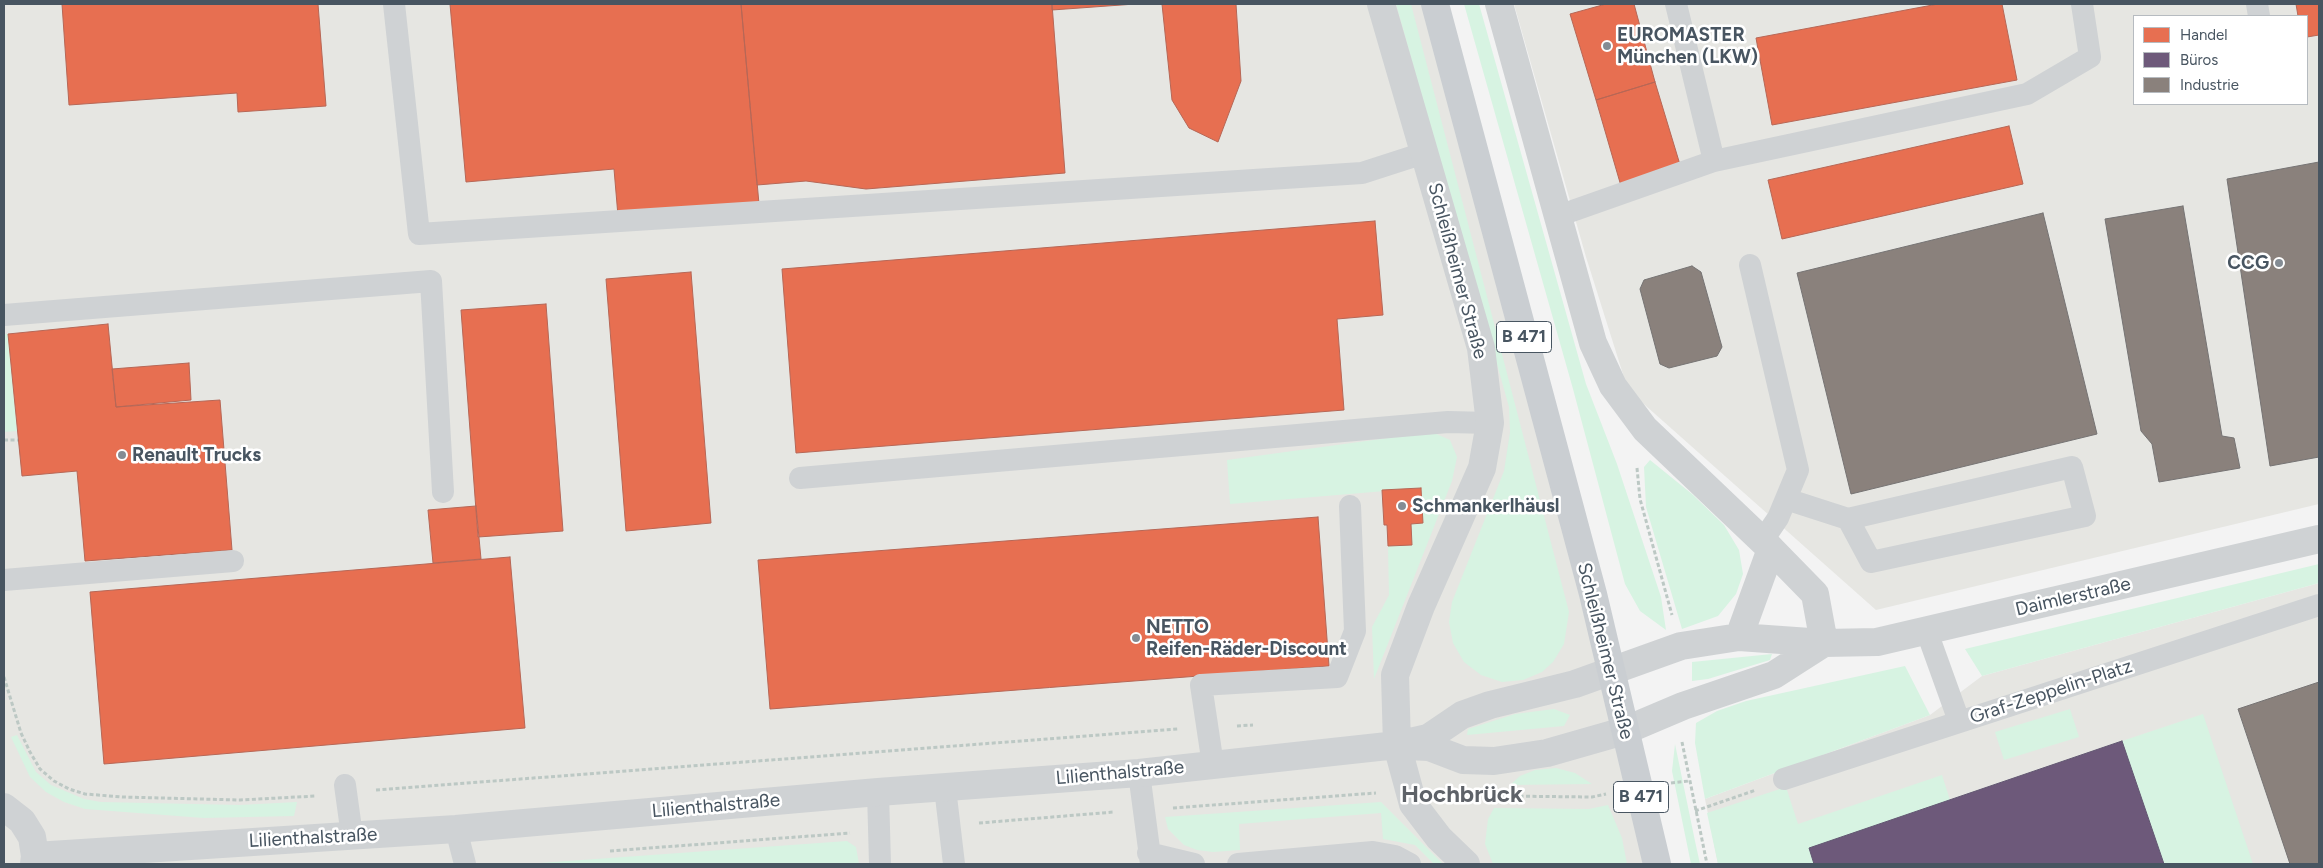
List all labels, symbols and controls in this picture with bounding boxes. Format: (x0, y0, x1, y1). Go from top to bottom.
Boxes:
legend (2133, 15, 2308, 105)
place label: EUROMASTER München (LKW) (1617, 24, 1758, 68)
text: Handel (2180, 26, 2228, 44)
marker: EUROMASTER München (LKW) (1601, 40, 1613, 52)
text: Büros (2180, 51, 2218, 69)
text: Industrie (2180, 76, 2239, 94)
street label: Schleißheimer Straße (1423, 180, 1491, 362)
place label: CCG (2227, 252, 2269, 274)
marker: CCG (2273, 257, 2285, 269)
road number: B 471 (1496, 322, 1552, 352)
place label: Renault Trucks (132, 444, 261, 466)
marker: Renault Trucks (116, 449, 128, 461)
place label: Schmankerlhäusl (1412, 495, 1560, 517)
marker: Schmankerlhäusl (1396, 500, 1408, 512)
street label: Schleißheimer Straße (1572, 560, 1638, 742)
street label: Daimlerstraße (2013, 573, 2133, 621)
place label: NETTO Reifen-Räder-Discount (1146, 616, 1347, 660)
marker: NETTO Reifen-Räder-Discount (1130, 632, 1142, 644)
street label: Graf-Zeppelin-Platz (1967, 655, 2135, 729)
street label: Lilienthalstraße (1055, 756, 1185, 790)
district label: Hochbrück (1401, 781, 1523, 809)
road number: B 471 (1614, 782, 1668, 812)
street label: Lilienthalstraße (651, 789, 781, 823)
street label: Lilienthalstraße (248, 823, 378, 853)

